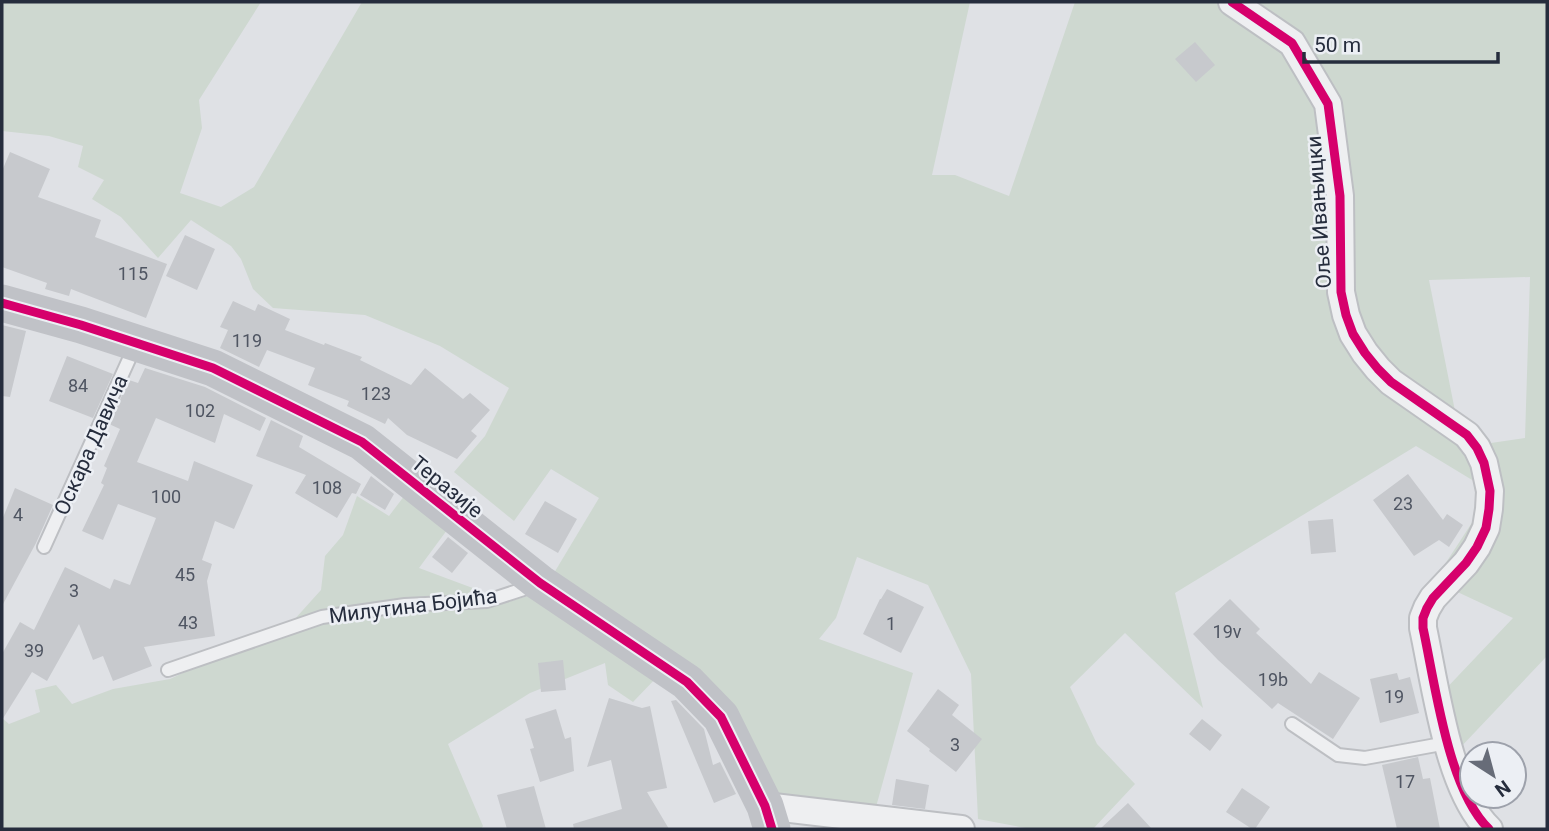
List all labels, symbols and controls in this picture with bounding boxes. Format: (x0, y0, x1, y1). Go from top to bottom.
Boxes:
scale bar (1304, 21, 1498, 65)
text: 50 m (1314, 33, 1361, 57)
street label: Оље Ивањицки (1302, 135, 1336, 289)
house number: 115 (118, 263, 148, 284)
house number: 119 (232, 330, 262, 351)
street label: Оскара Давича (49, 371, 133, 519)
house number: 84 (68, 375, 88, 396)
house number: 123 (361, 383, 391, 404)
house number: 102 (185, 400, 215, 421)
street label: Теразије (406, 451, 488, 523)
house number: 108 (312, 477, 342, 498)
house number: 100 (151, 486, 181, 507)
house number: 23 (1393, 493, 1413, 514)
house number: 4 (13, 504, 23, 525)
house number: 45 (175, 564, 195, 585)
house number: 3 (69, 580, 79, 601)
street label: Милутина Бојића (328, 584, 498, 628)
house number: 43 (178, 612, 198, 633)
house number: 1 (886, 613, 896, 634)
house number: 19v (1213, 621, 1242, 642)
house number: 39 (24, 640, 44, 661)
house number: 19b (1258, 669, 1288, 690)
house number: 19 (1384, 686, 1404, 707)
house number: 3 (950, 734, 960, 755)
north arrow (1458, 740, 1528, 810)
house number: 17 (1395, 771, 1415, 792)
text: N (1491, 775, 1515, 802)

